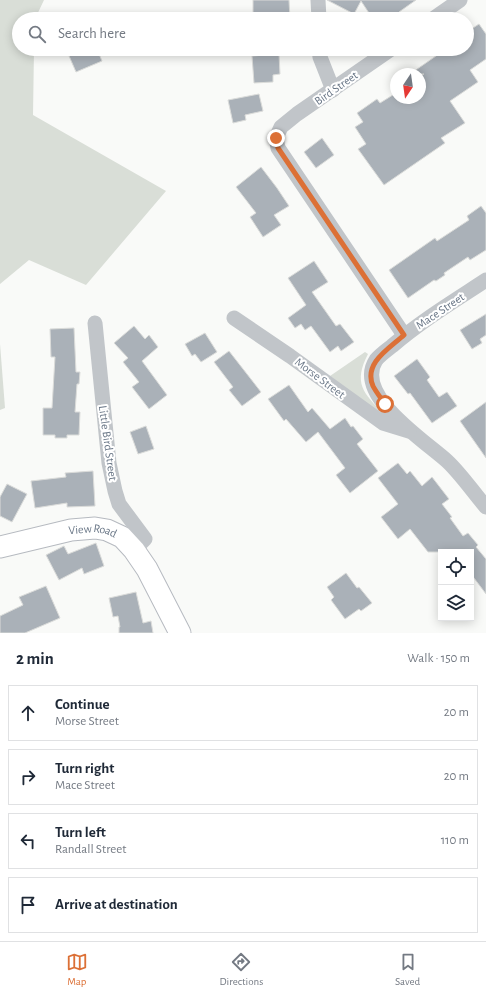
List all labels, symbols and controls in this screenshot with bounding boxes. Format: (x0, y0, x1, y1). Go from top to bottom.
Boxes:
search box (12, 12, 474, 56)
icon: search (26, 23, 48, 45)
text: Search here (58, 26, 126, 41)
north arrow (390, 68, 426, 104)
street label: Bird Street (312, 69, 360, 107)
route end (267, 129, 285, 147)
street label: Mace Street (414, 290, 466, 331)
street label: Morse Street (293, 355, 347, 401)
route start (376, 395, 394, 413)
street label: Little Bird Street (97, 405, 119, 481)
street label: View Road (68, 522, 119, 540)
map controls (438, 549, 474, 621)
button: locate (438, 549, 474, 585)
button: layers (438, 585, 474, 621)
text: 2 min (16, 650, 54, 667)
text: Walk · 150 m (407, 652, 470, 665)
text: Continue (55, 697, 110, 712)
icon: ahead (17, 702, 39, 724)
text: 20 m (444, 706, 469, 719)
text: Morse Street (55, 715, 119, 728)
text: Turn right (55, 761, 114, 776)
icon: right (17, 766, 39, 788)
text: 20 m (444, 770, 469, 783)
text: Mace Street (55, 779, 115, 792)
text: Turn left (55, 825, 106, 840)
icon: left (17, 830, 39, 852)
text: 110 m (441, 834, 469, 847)
text: Randall Street (55, 843, 126, 856)
icon: arrive (17, 894, 39, 916)
text: Arrive at destination (55, 897, 178, 912)
tab: Map (66, 951, 88, 988)
tab: Directions (219, 951, 263, 988)
tab: Saved (395, 951, 420, 988)

